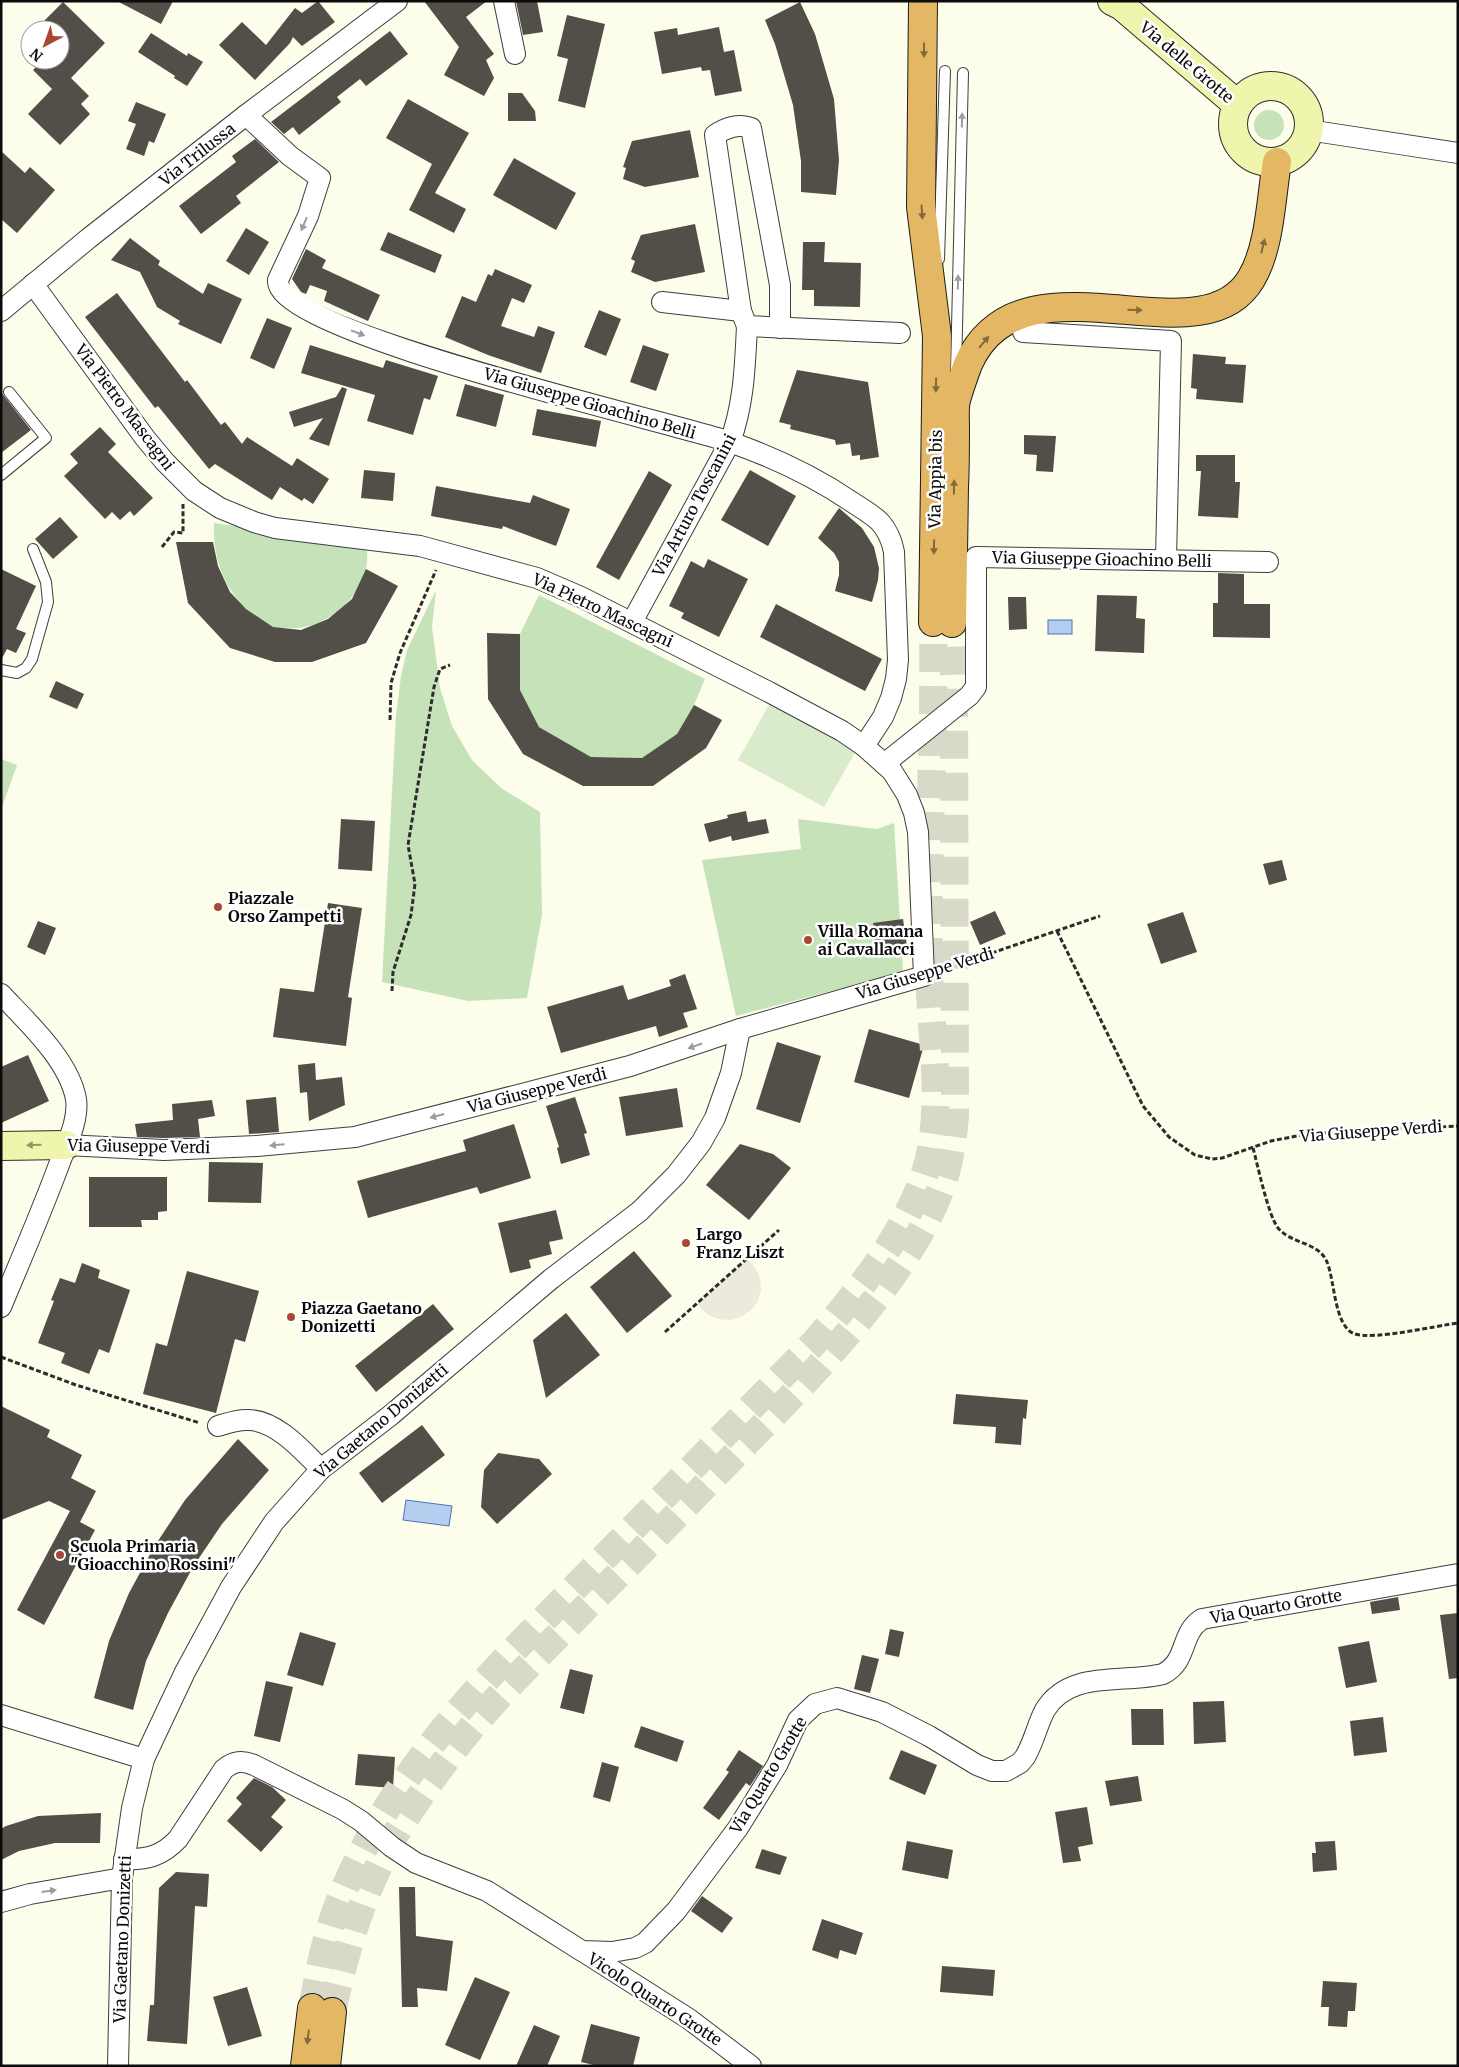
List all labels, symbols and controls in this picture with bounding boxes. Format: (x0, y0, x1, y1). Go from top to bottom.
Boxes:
street label: Via delle Grotte (1135, 16, 1238, 107)
north arrow (20, 20, 70, 70)
one-way arrow (920, 42, 928, 58)
text: N (26, 44, 47, 65)
one-way arrow (958, 112, 966, 128)
street label: Via Trilussa (154, 118, 239, 190)
one-way arrow (918, 205, 926, 221)
one-way arrow (300, 217, 308, 231)
one-way arrow (1259, 238, 1267, 253)
one-way arrow (955, 274, 963, 290)
one-way arrow (1128, 306, 1144, 314)
one-way arrow (351, 329, 366, 337)
one-way arrow (978, 335, 989, 348)
street label: Via Pietro Mascagni (70, 339, 179, 474)
street label: Via Giuseppe Gioachino Belli (481, 363, 698, 443)
one-way arrow (932, 377, 940, 393)
street label: Via Appia bis (924, 429, 946, 530)
street label: Via Arturo Toscanini (647, 430, 740, 581)
one-way arrow (950, 478, 958, 494)
one-way arrow (930, 539, 938, 555)
street label: Via Giuseppe Gioachino Belli (991, 547, 1212, 571)
street label: Via Pietro Mascagni (529, 568, 676, 651)
place label: Piazzale Orso Zampetti (228, 888, 342, 926)
marker: Piazzale Orso Zampetti (212, 901, 224, 913)
place label: Villa Romana ai Cavallacci (817, 921, 923, 959)
marker: Villa Romana ai Cavallacci (802, 934, 814, 946)
street label: Via Giuseppe Verdi (853, 943, 996, 1004)
one-way arrow (687, 1042, 702, 1050)
street label: Via Giuseppe Verdi (464, 1063, 609, 1117)
one-way arrow (429, 1112, 444, 1120)
street label: Via Giuseppe Verdi (1298, 1116, 1443, 1146)
street label: Via Giuseppe Verdi (66, 1135, 211, 1157)
one-way arrow (25, 1141, 41, 1149)
one-way arrow (269, 1141, 285, 1149)
place label: Largo Franz Liszt (696, 1224, 785, 1262)
marker: Largo Franz Liszt (680, 1237, 692, 1249)
place label: Piazza Gaetano Donizetti (301, 1298, 422, 1336)
marker: Piazza Gaetano Donizetti (285, 1311, 297, 1323)
street label: Via Gaetano Donizetti (310, 1359, 452, 1483)
place label: Scuola Primaria "Gioacchino Rossini" (70, 1536, 236, 1574)
marker: Scuola Primaria "Gioacchino Rossini" (54, 1549, 66, 1561)
street label: Via Quarto Grotte (1208, 1585, 1343, 1628)
street label: Via Quarto Grotte (725, 1713, 811, 1838)
street label: Via Gaetano Donizetti (109, 1855, 135, 2024)
one-way arrow (41, 1887, 57, 1895)
street label: Vicolo Quarto Grotte (583, 1948, 726, 2050)
one-way arrow (304, 2029, 312, 2045)

